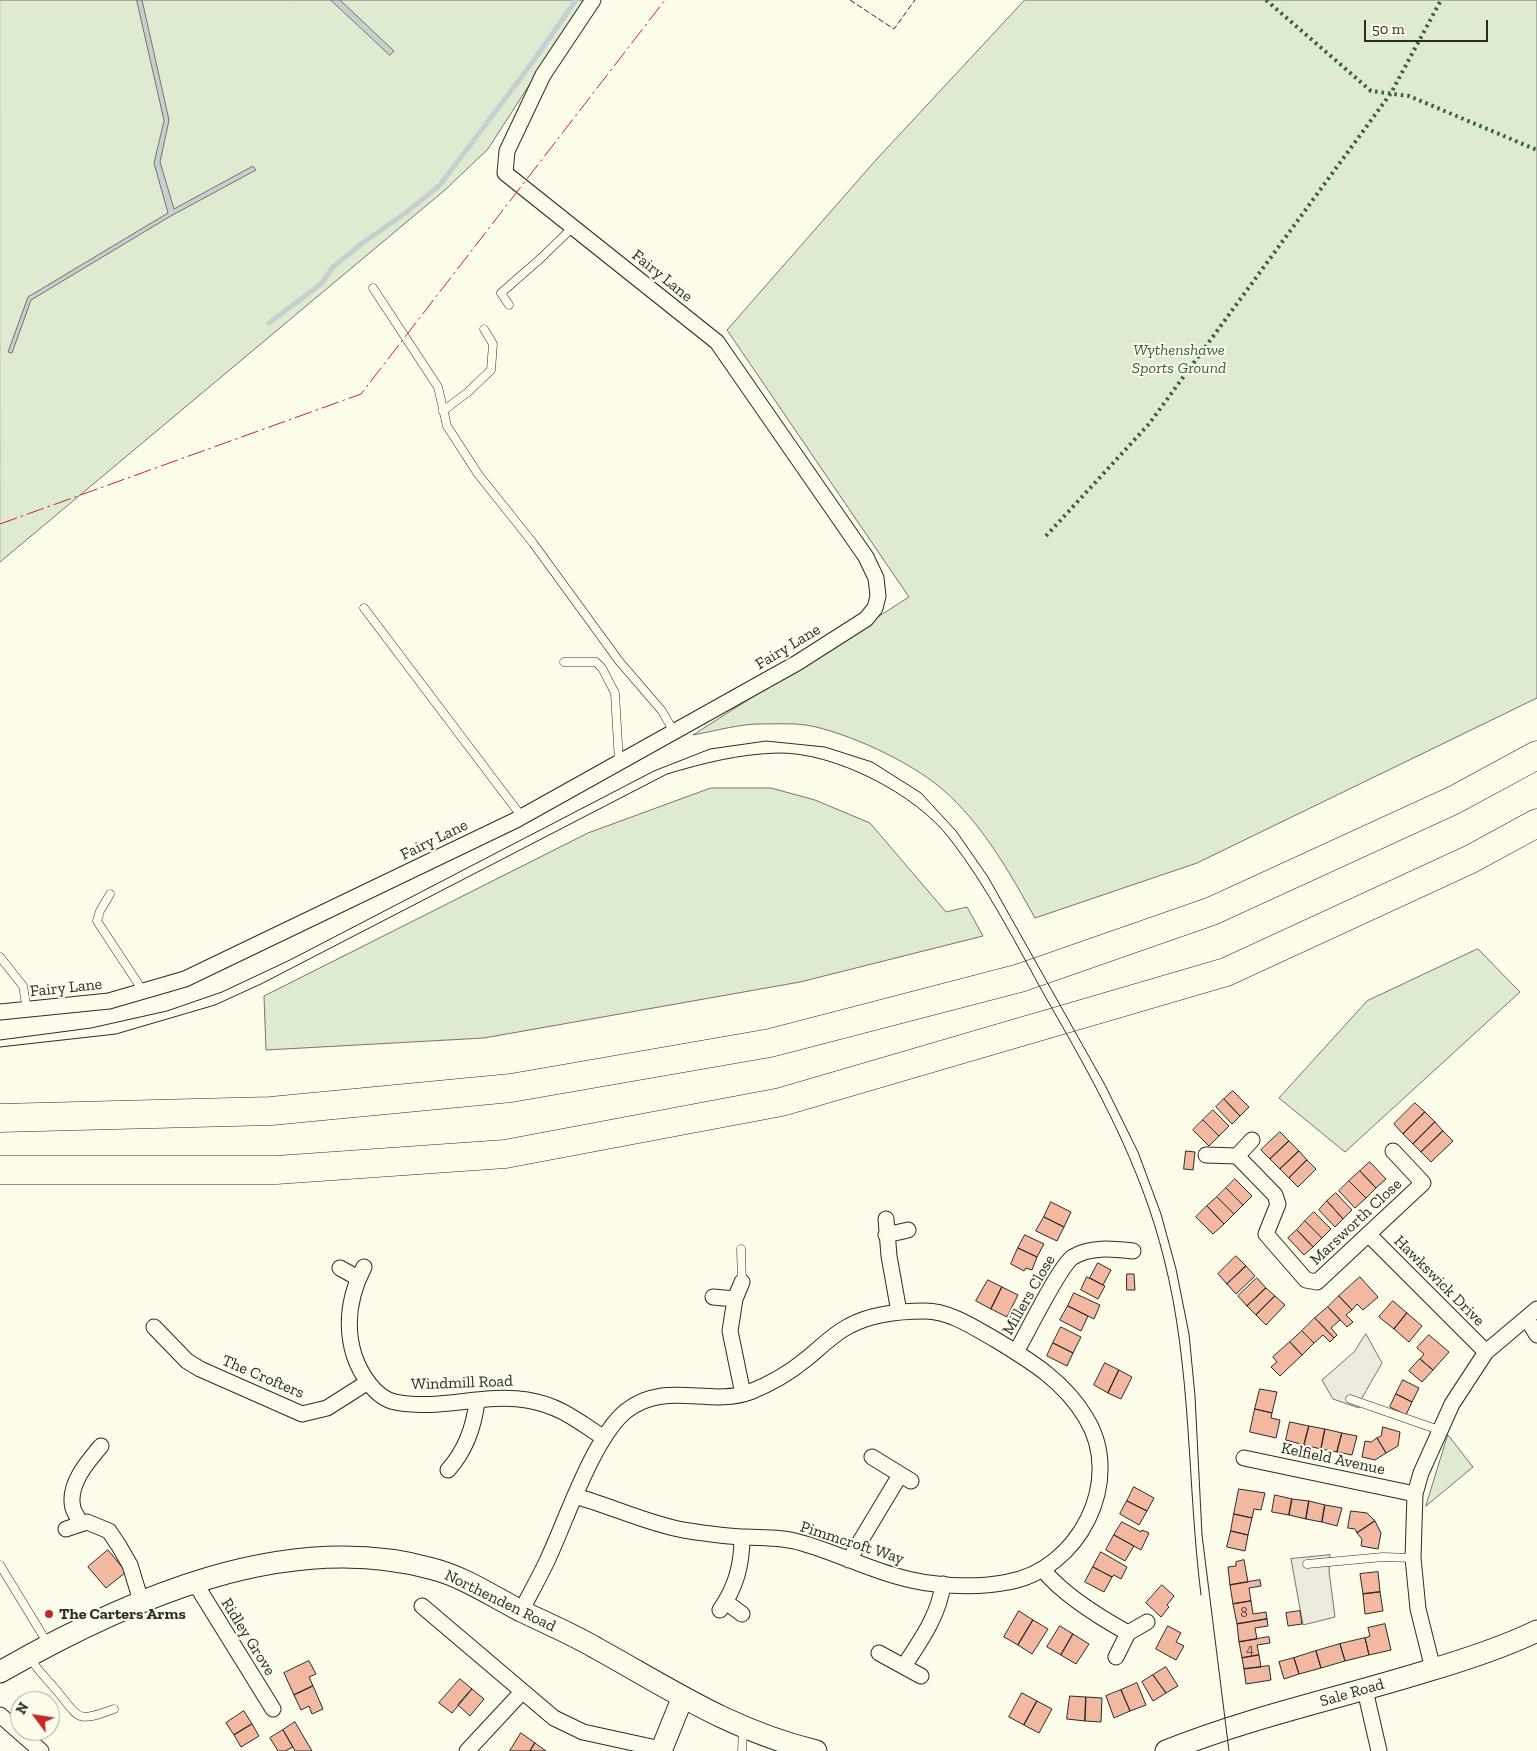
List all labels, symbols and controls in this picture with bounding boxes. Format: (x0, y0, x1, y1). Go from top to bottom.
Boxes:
scale bar (1367, 10, 1491, 42)
text: 50 m (1372, 20, 1405, 38)
street label: Fairy Lane (628, 246, 696, 306)
park label: Wythenshawe Sports Ground (1132, 340, 1226, 378)
street label: Fairy Lane (752, 620, 824, 674)
street label: Fairy Lane (397, 815, 471, 865)
street label: Fairy Lane (29, 975, 103, 1001)
street label: Marsworth Close (1306, 1175, 1406, 1269)
street label: Hawkswick Drive (1390, 1232, 1488, 1330)
street label: Millers Close (998, 1252, 1060, 1338)
street label: The Crofters (219, 1351, 307, 1403)
street label: Windmill Road (411, 1372, 513, 1394)
street label: Kelfield Avenue (1279, 1439, 1387, 1479)
street label: Pimmcroft Way (798, 1517, 906, 1569)
street label: Northenden Road (441, 1566, 559, 1636)
street label: Ridley Grove (217, 1595, 279, 1679)
place label: The Carters Arms (59, 1604, 186, 1624)
house number: 8 (1240, 1605, 1248, 1621)
marker: The Carters Arms (43, 1608, 55, 1620)
house number: 4 (1246, 1642, 1254, 1658)
street label: Sale Road (1318, 1675, 1386, 1711)
north arrow (10, 1691, 60, 1741)
text: N (13, 1700, 33, 1717)

